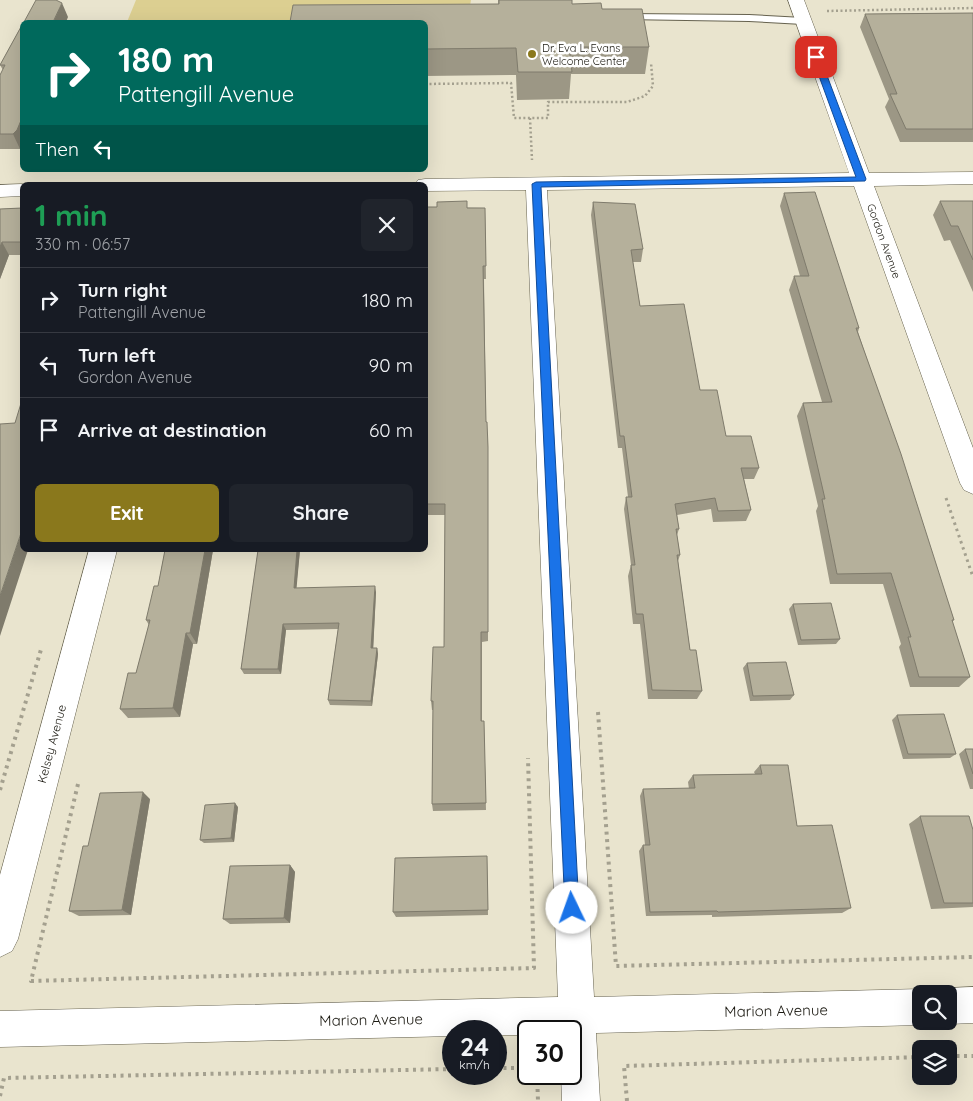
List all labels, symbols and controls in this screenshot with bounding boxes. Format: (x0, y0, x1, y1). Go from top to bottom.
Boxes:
pin (795, 36, 837, 78)
text: 180 m (118, 37, 214, 81)
icon: right (35, 40, 100, 105)
place label: Dr. Eva L. Evans Welcome Center (542, 41, 627, 68)
icon: arrive (802, 43, 830, 71)
marker: Dr. Eva L. Evans Welcome Center (526, 48, 538, 60)
text: Pattengill Avenue (118, 80, 294, 108)
icon: left (89, 135, 117, 163)
text: Then (35, 137, 79, 161)
text: 1 min (35, 196, 108, 234)
button: close (361, 199, 413, 251)
street label: Gordon Avenue (864, 202, 904, 280)
text: 330 m · 06:57 (35, 234, 130, 254)
text: Turn right (78, 278, 167, 302)
icon: right (35, 286, 63, 314)
text: 180 m (362, 288, 413, 312)
text: Pattengill Avenue (78, 302, 206, 322)
text: Turn left (78, 343, 156, 367)
icon: left (35, 351, 63, 379)
text: 90 m (369, 353, 413, 377)
text: Gordon Avenue (78, 367, 192, 387)
icon: arrive (35, 416, 63, 444)
text: Arrive at destination (78, 418, 267, 442)
text: 60 m (369, 418, 413, 442)
button: Exit (35, 484, 219, 542)
button: Share (229, 484, 413, 542)
street label: Kelsey Avenue (34, 703, 69, 785)
position arrow (545, 881, 597, 933)
map controls (912, 985, 957, 1085)
button: search (912, 985, 957, 1030)
street label: Marion Avenue (724, 1000, 828, 1021)
street label: Marion Avenue (319, 1009, 423, 1030)
speed limit sign: 30 (517, 1020, 582, 1085)
text: 24 (460, 1031, 489, 1062)
button: layers (912, 1040, 957, 1085)
text: km/h (459, 1057, 490, 1072)

